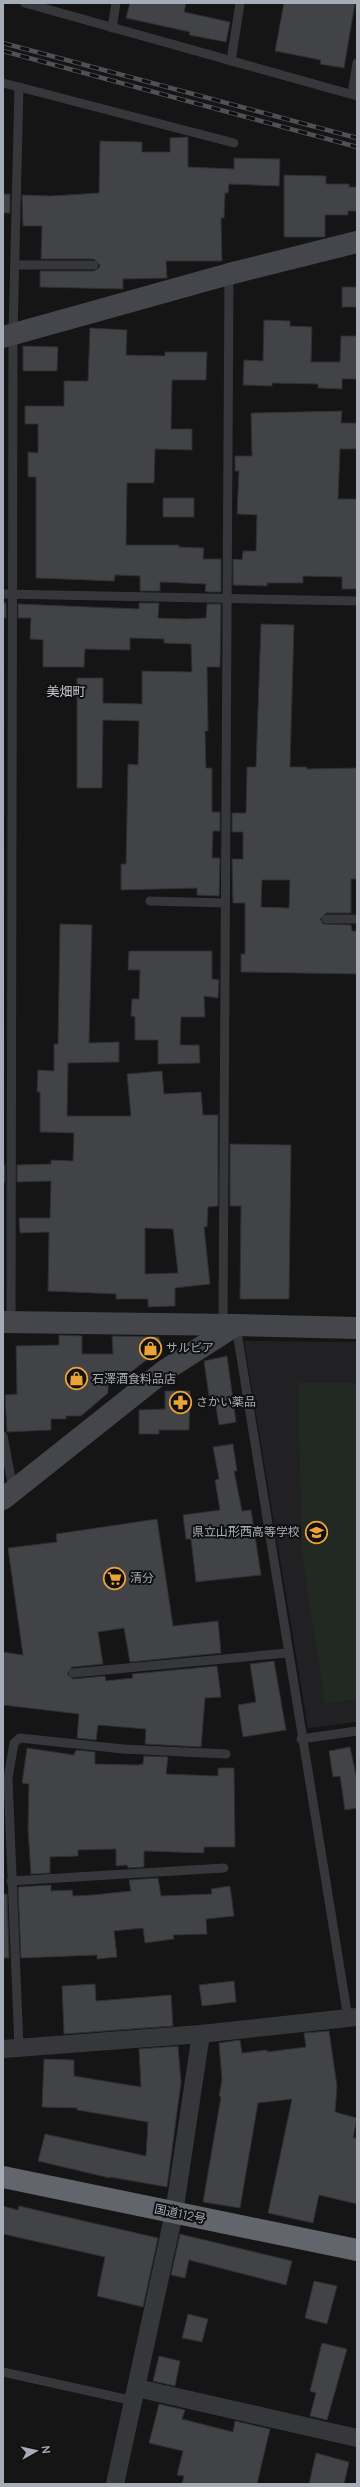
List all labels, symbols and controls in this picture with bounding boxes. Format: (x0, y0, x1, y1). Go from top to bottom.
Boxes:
district label: 美畑町 (46, 682, 86, 700)
shop icon: サルビア (138, 1335, 164, 1361)
place label: サルビア (166, 1339, 214, 1356)
shop icon: 石澤酒食料品店 (63, 1366, 89, 1392)
place label: 石澤酒食料品店 (92, 1370, 176, 1387)
pharmacy icon: さかい薬品 (168, 1389, 194, 1415)
place label: さかい薬品 (196, 1393, 256, 1410)
school or university icon: 県立山形西高等学校 (303, 1519, 329, 1545)
place label: 県立山形西高等学校 (192, 1523, 300, 1540)
supermarket icon: 清分 (101, 1565, 127, 1591)
place label: 清分 (130, 1569, 154, 1586)
street label: 国道112号 (153, 2200, 207, 2227)
north arrow (16, 2431, 56, 2471)
text: N (38, 2445, 54, 2455)

